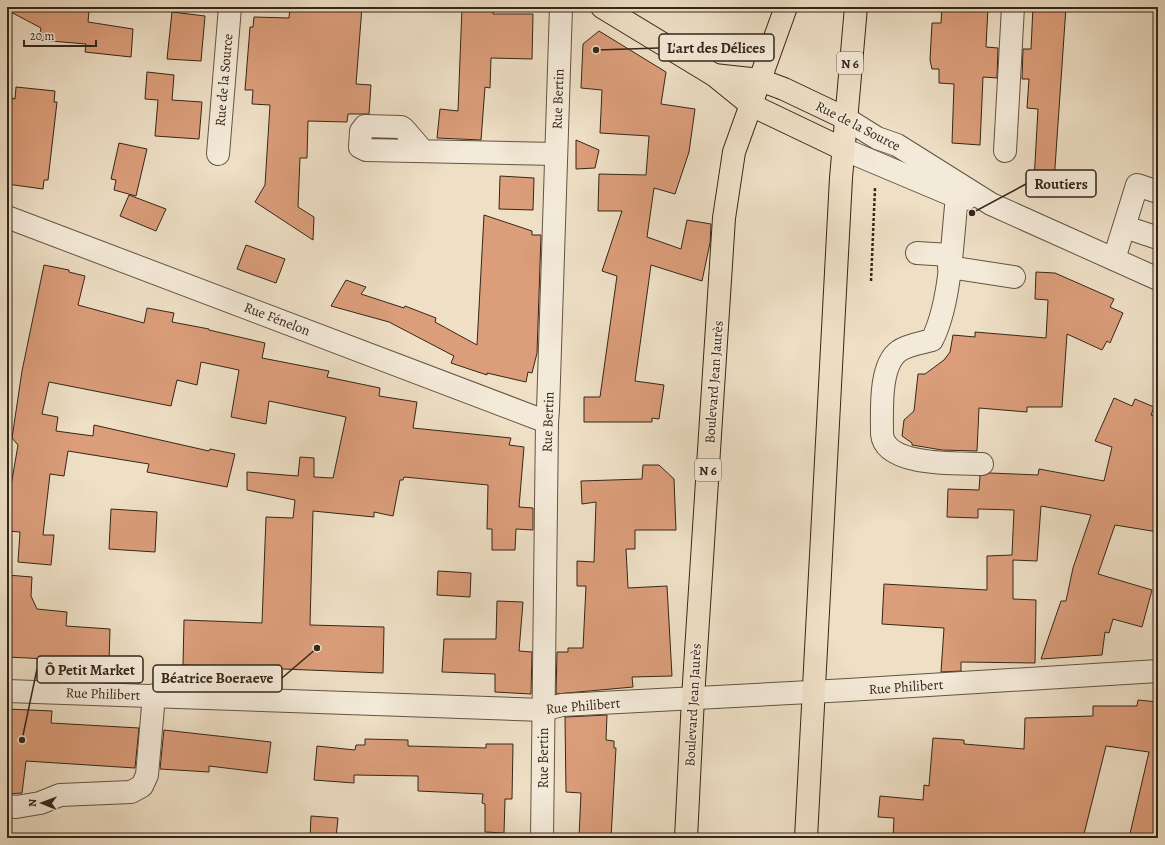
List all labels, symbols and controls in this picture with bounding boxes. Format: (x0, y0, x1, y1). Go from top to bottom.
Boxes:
scale bar (24, 22, 96, 48)
text: 20 m (30, 28, 54, 44)
street label: Rue de la Source (210, 33, 238, 127)
callout: L'art des Délices (659, 34, 774, 61)
text: L'art des Délices (667, 38, 765, 58)
road number: N 6 (837, 52, 863, 74)
street label: Rue Bertin (547, 68, 569, 130)
street label: Rue de la Source (812, 96, 904, 156)
callout: Routiers (1026, 170, 1096, 197)
text: Routiers (1034, 174, 1088, 194)
street label: Rue Fénelon (241, 298, 313, 340)
street label: Boulevard Jean Jaurès (700, 320, 728, 444)
street label: Rue Bertin (537, 391, 559, 453)
road number: N 6 (695, 459, 721, 481)
street label: Boulevard Jean Jaurès (680, 643, 706, 767)
callout: Ô Petit Market (37, 656, 143, 683)
text: Ô Petit Market (45, 660, 135, 680)
callout: Béatrice Boeraeve (153, 665, 282, 692)
text: Béatrice Boeraeve (161, 668, 273, 688)
street label: Rue Philibert (868, 675, 944, 699)
street label: Rue Philibert (65, 683, 141, 705)
street label: Rue Philibert (545, 693, 621, 719)
street label: Rue Bertin (534, 727, 553, 788)
north arrow (22, 783, 62, 823)
text: N (25, 799, 40, 807)

